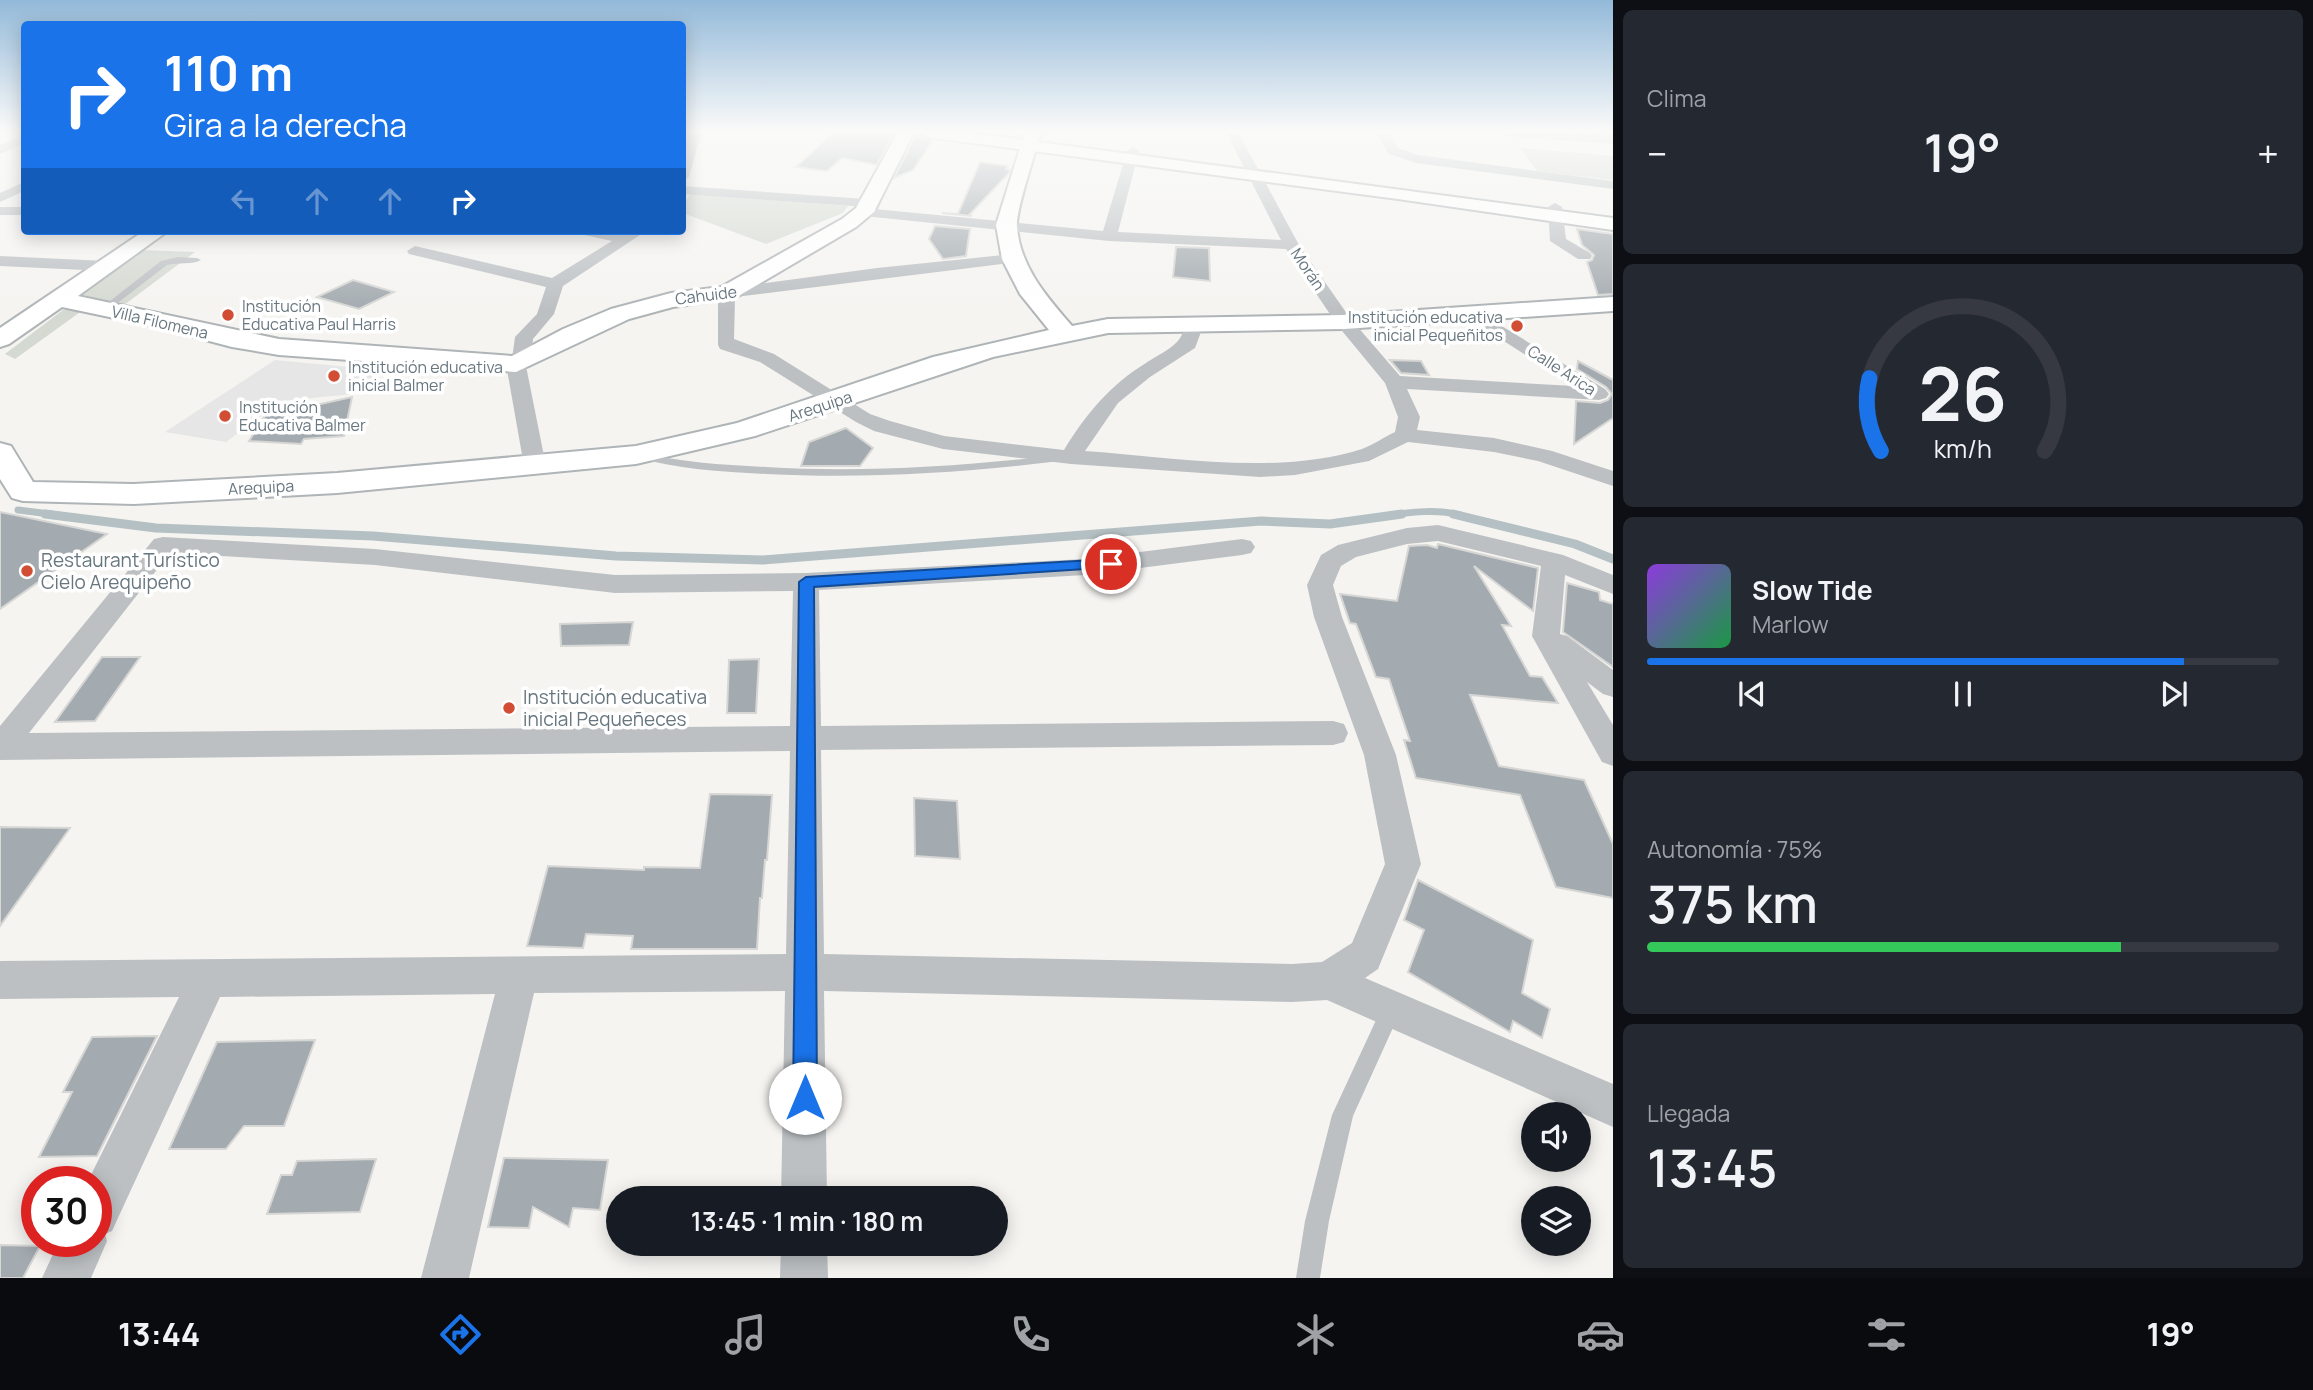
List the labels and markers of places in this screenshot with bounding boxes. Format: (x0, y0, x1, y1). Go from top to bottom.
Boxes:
place label: Institución Educativa Paul Harris (242, 295, 396, 335)
place label: Institución educativa inicial Pequeñitos (1348, 306, 1503, 346)
marker: Institución Educativa Paul Harris (220, 307, 236, 323)
marker: Institución educativa inicial Pequeñitos (1509, 318, 1525, 334)
place label: Institución educativa inicial Balmer (348, 356, 503, 396)
marker: Institución educativa inicial Balmer (326, 368, 342, 384)
place label: Institución Educativa Balmer (239, 396, 366, 436)
marker: Institución Educativa Balmer (217, 408, 233, 424)
pin (1081, 534, 1141, 594)
place label: Restaurant Turístico Cielo Arequipeño (41, 547, 220, 595)
marker: Restaurant Turístico Cielo Arequipeño (19, 563, 35, 579)
place label: Institución educativa inicial Pequeñeces (523, 684, 707, 732)
marker: Institución educativa inicial Pequeñeces (501, 700, 517, 716)

